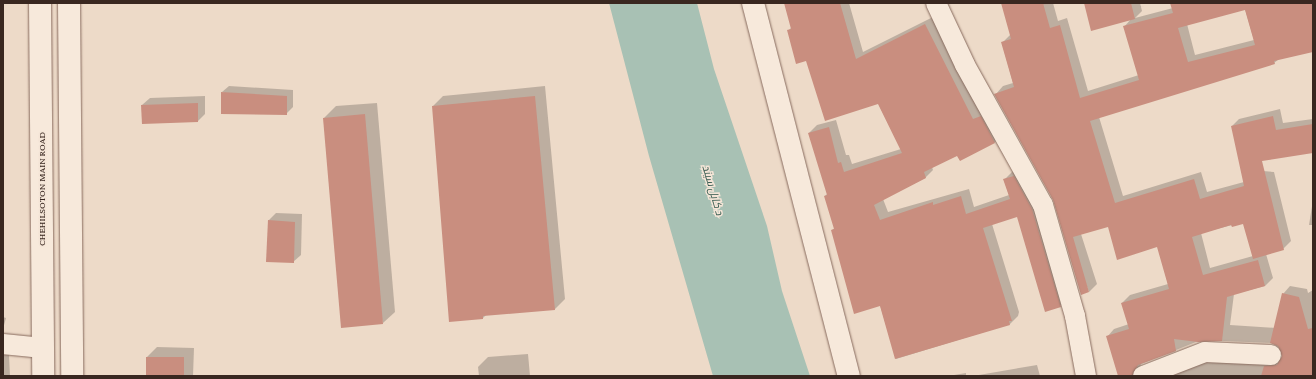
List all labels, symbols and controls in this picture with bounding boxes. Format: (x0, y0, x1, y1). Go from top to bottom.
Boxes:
street label: CHEHILSOTON MAIN ROAD (36, 132, 48, 246)
water label: د کابل سيند (700, 163, 726, 217)

